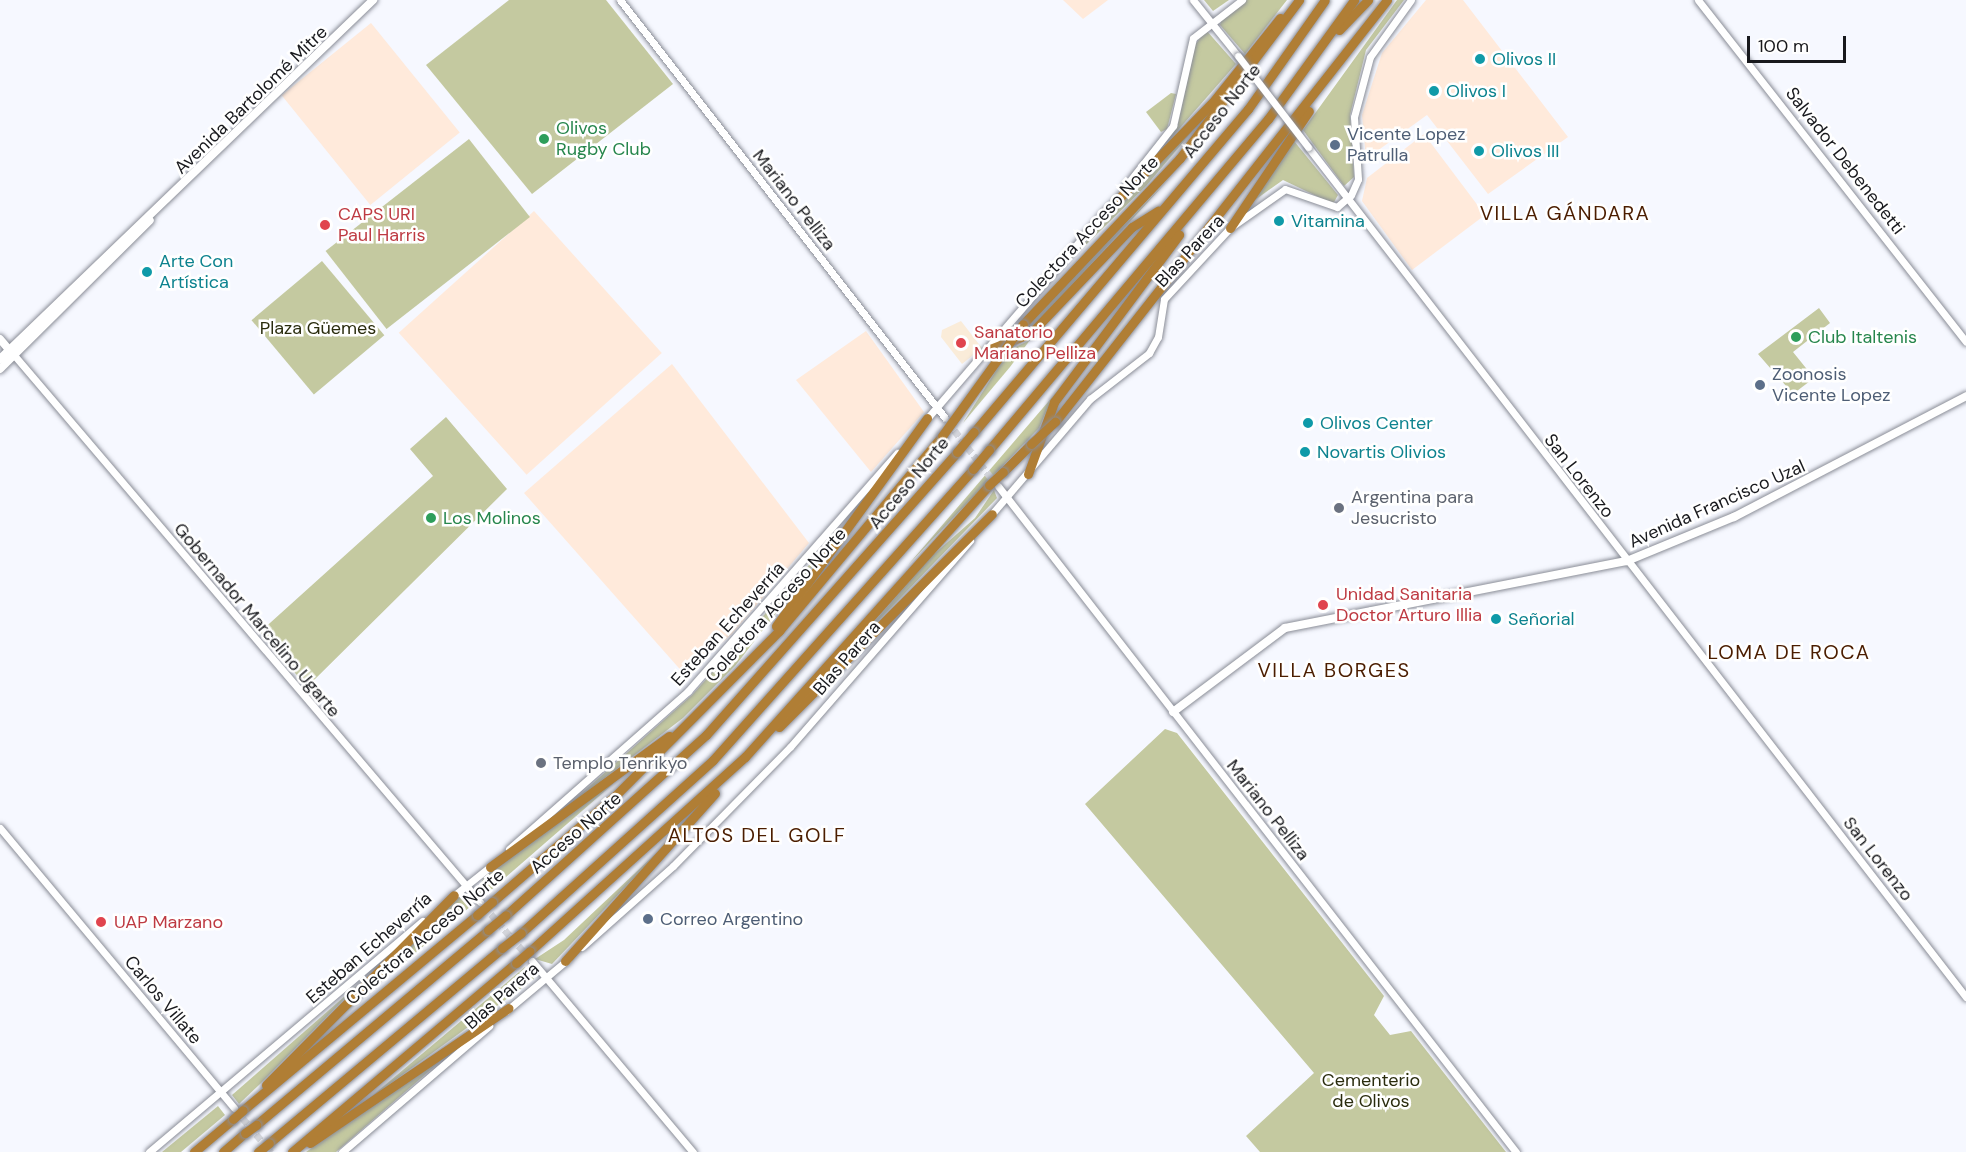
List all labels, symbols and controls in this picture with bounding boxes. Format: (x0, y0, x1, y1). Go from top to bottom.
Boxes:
street label: Avenida Bartolomé Mitre (170, 21, 332, 179)
scale bar (1750, 24, 1849, 62)
text: 100 m (1758, 34, 1809, 58)
place label: Olivos II (1492, 48, 1556, 70)
marker: Olivos II (1473, 52, 1487, 66)
street label: Acceso Norte (1179, 60, 1265, 162)
place label: Olivos I (1446, 80, 1506, 102)
street label: Salvador Debenedetti (1781, 83, 1909, 239)
marker: Olivos I (1427, 84, 1441, 98)
place label: Olivos Rugby Club (556, 118, 651, 160)
place label: Vicente Lopez Patrulla (1347, 124, 1466, 166)
marker: Olivos Rugby Club (537, 132, 551, 146)
marker: Vicente Lopez Patrulla (1328, 138, 1342, 152)
place label: Olivos III (1491, 140, 1559, 162)
marker: Olivos III (1472, 144, 1486, 158)
street label: Mariano Pelliza (748, 145, 840, 255)
street label: Colectora Acceso Norte (1011, 151, 1163, 313)
district label: VILLA GÁNDARA (1480, 201, 1650, 225)
place label: CAPS URI Paul Harris (338, 204, 426, 246)
street label: Blas Parera (1151, 210, 1229, 292)
place label: Vitamina (1291, 210, 1365, 232)
marker: Vitamina (1272, 214, 1286, 228)
marker: CAPS URI Paul Harris (316, 216, 334, 234)
place label: Arte Con Artística (159, 251, 233, 294)
marker: Arte Con Artística (140, 265, 154, 279)
park label: Plaza Güemes (260, 317, 376, 339)
place label: Sanatorio Mariano Pelliza (974, 322, 1096, 364)
place label: Club Italtenis (1808, 326, 1917, 348)
marker: Club Italtenis (1789, 330, 1803, 344)
marker: Sanatorio Mariano Pelliza (952, 334, 970, 352)
place label: Zoonosis Vicente Lopez (1772, 364, 1891, 406)
marker: Zoonosis Vicente Lopez (1753, 378, 1767, 392)
place label: Olivos Center (1320, 412, 1433, 434)
marker: Olivos Center (1301, 416, 1315, 430)
street label: San Lorenzo (1539, 430, 1619, 522)
street label: Acceso Norte (864, 433, 954, 533)
place label: Novartis Olivios (1317, 441, 1446, 463)
marker: Novartis Olivios (1298, 445, 1312, 459)
street label: Avenida Francisco Uzal (1626, 455, 1808, 553)
place label: Argentina para Jesucristo (1351, 487, 1473, 530)
marker: Argentina para Jesucristo (1332, 501, 1346, 515)
place label: Los Molinos (443, 507, 541, 529)
marker: Los Molinos (424, 511, 438, 525)
street label: Gobernador Marcelino Ugarte (169, 518, 345, 722)
street label: Colectora Acceso Norte (701, 523, 851, 687)
street label: Esteban Echeverría (667, 558, 789, 690)
place label: Unidad Sanitaria Doctor Arturo Illia (1336, 584, 1482, 626)
marker: Unidad Sanitaria Doctor Arturo Illia (1314, 596, 1332, 614)
place label: Señorial (1508, 608, 1574, 630)
marker: Señorial (1489, 612, 1503, 626)
street label: Blas Parera (809, 616, 885, 700)
district label: LOMA DE ROCA (1707, 640, 1871, 664)
district label: VILLA BORGES (1257, 658, 1411, 682)
place label: Templo Tenrikyo (553, 752, 687, 774)
street label: Mariano Pelliza (1222, 755, 1314, 865)
marker: Templo Tenrikyo (534, 756, 548, 770)
street label: Acceso Norte (526, 788, 626, 878)
street label: San Lorenzo (1838, 813, 1918, 905)
district label: ALTOS DEL GOLF (668, 823, 846, 847)
street label: Colectora Acceso Norte (341, 864, 509, 1010)
street label: Esteban Echeverría (302, 888, 436, 1008)
place label: Correo Argentino (660, 908, 803, 930)
place label: UAP Marzano (114, 911, 223, 933)
marker: Correo Argentino (641, 912, 655, 926)
marker: UAP Marzano (92, 913, 110, 931)
street label: Carlos Villate (120, 951, 206, 1049)
street label: Blas Parera (460, 958, 544, 1034)
park label: Cementerio de Olivos (1322, 1070, 1420, 1112)

